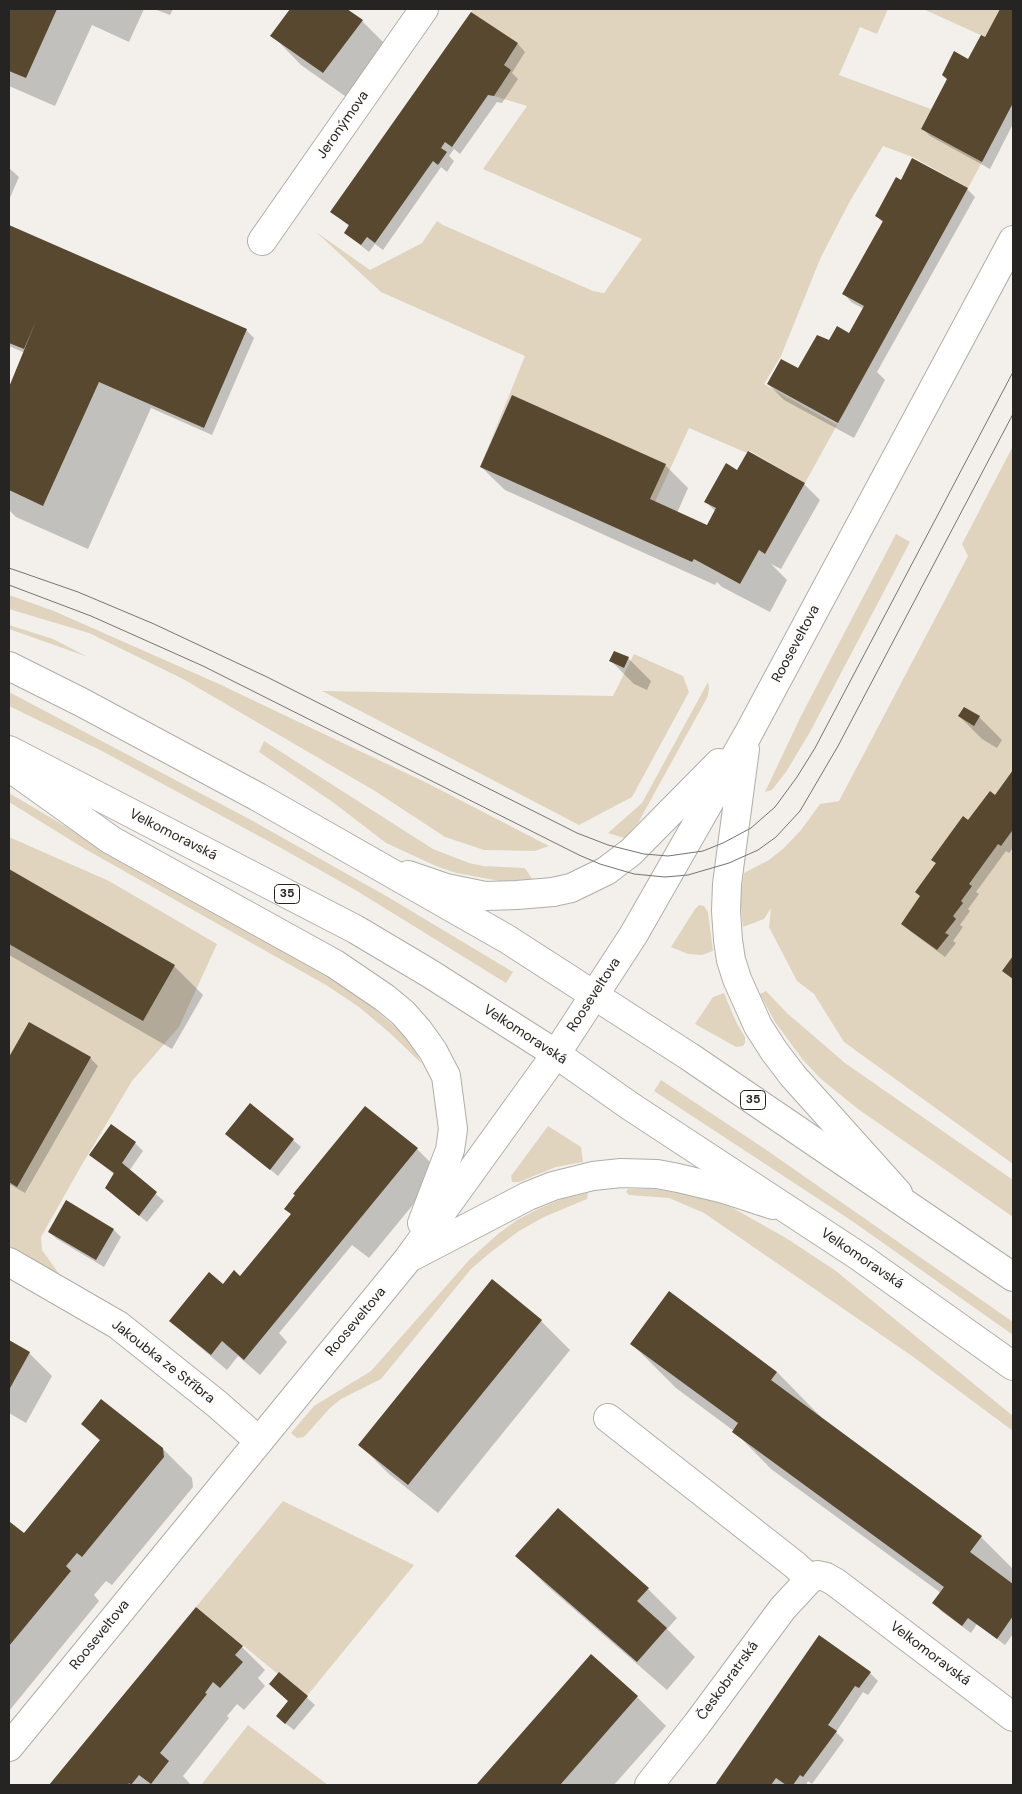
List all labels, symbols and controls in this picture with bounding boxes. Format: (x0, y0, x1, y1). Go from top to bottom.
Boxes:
street label: Jeronýmova (314, 88, 372, 162)
street label: Rooseveltova (769, 602, 823, 686)
street label: Velkomoravská (126, 806, 220, 864)
road number: 35 (274, 884, 300, 904)
street label: Rooseveltova (564, 955, 624, 1035)
street label: Velkomoravská (480, 1002, 570, 1068)
road number: 35 (740, 1090, 766, 1110)
street label: Velkomoravská (817, 1225, 907, 1293)
street label: Rooseveltova (322, 1284, 390, 1360)
street label: Jakoubka ze Stříbra (108, 1317, 218, 1407)
street label: Rooseveltova (67, 1597, 133, 1673)
street label: Velkomoravská (886, 1618, 974, 1690)
street label: Českobratrská (694, 1638, 762, 1724)

